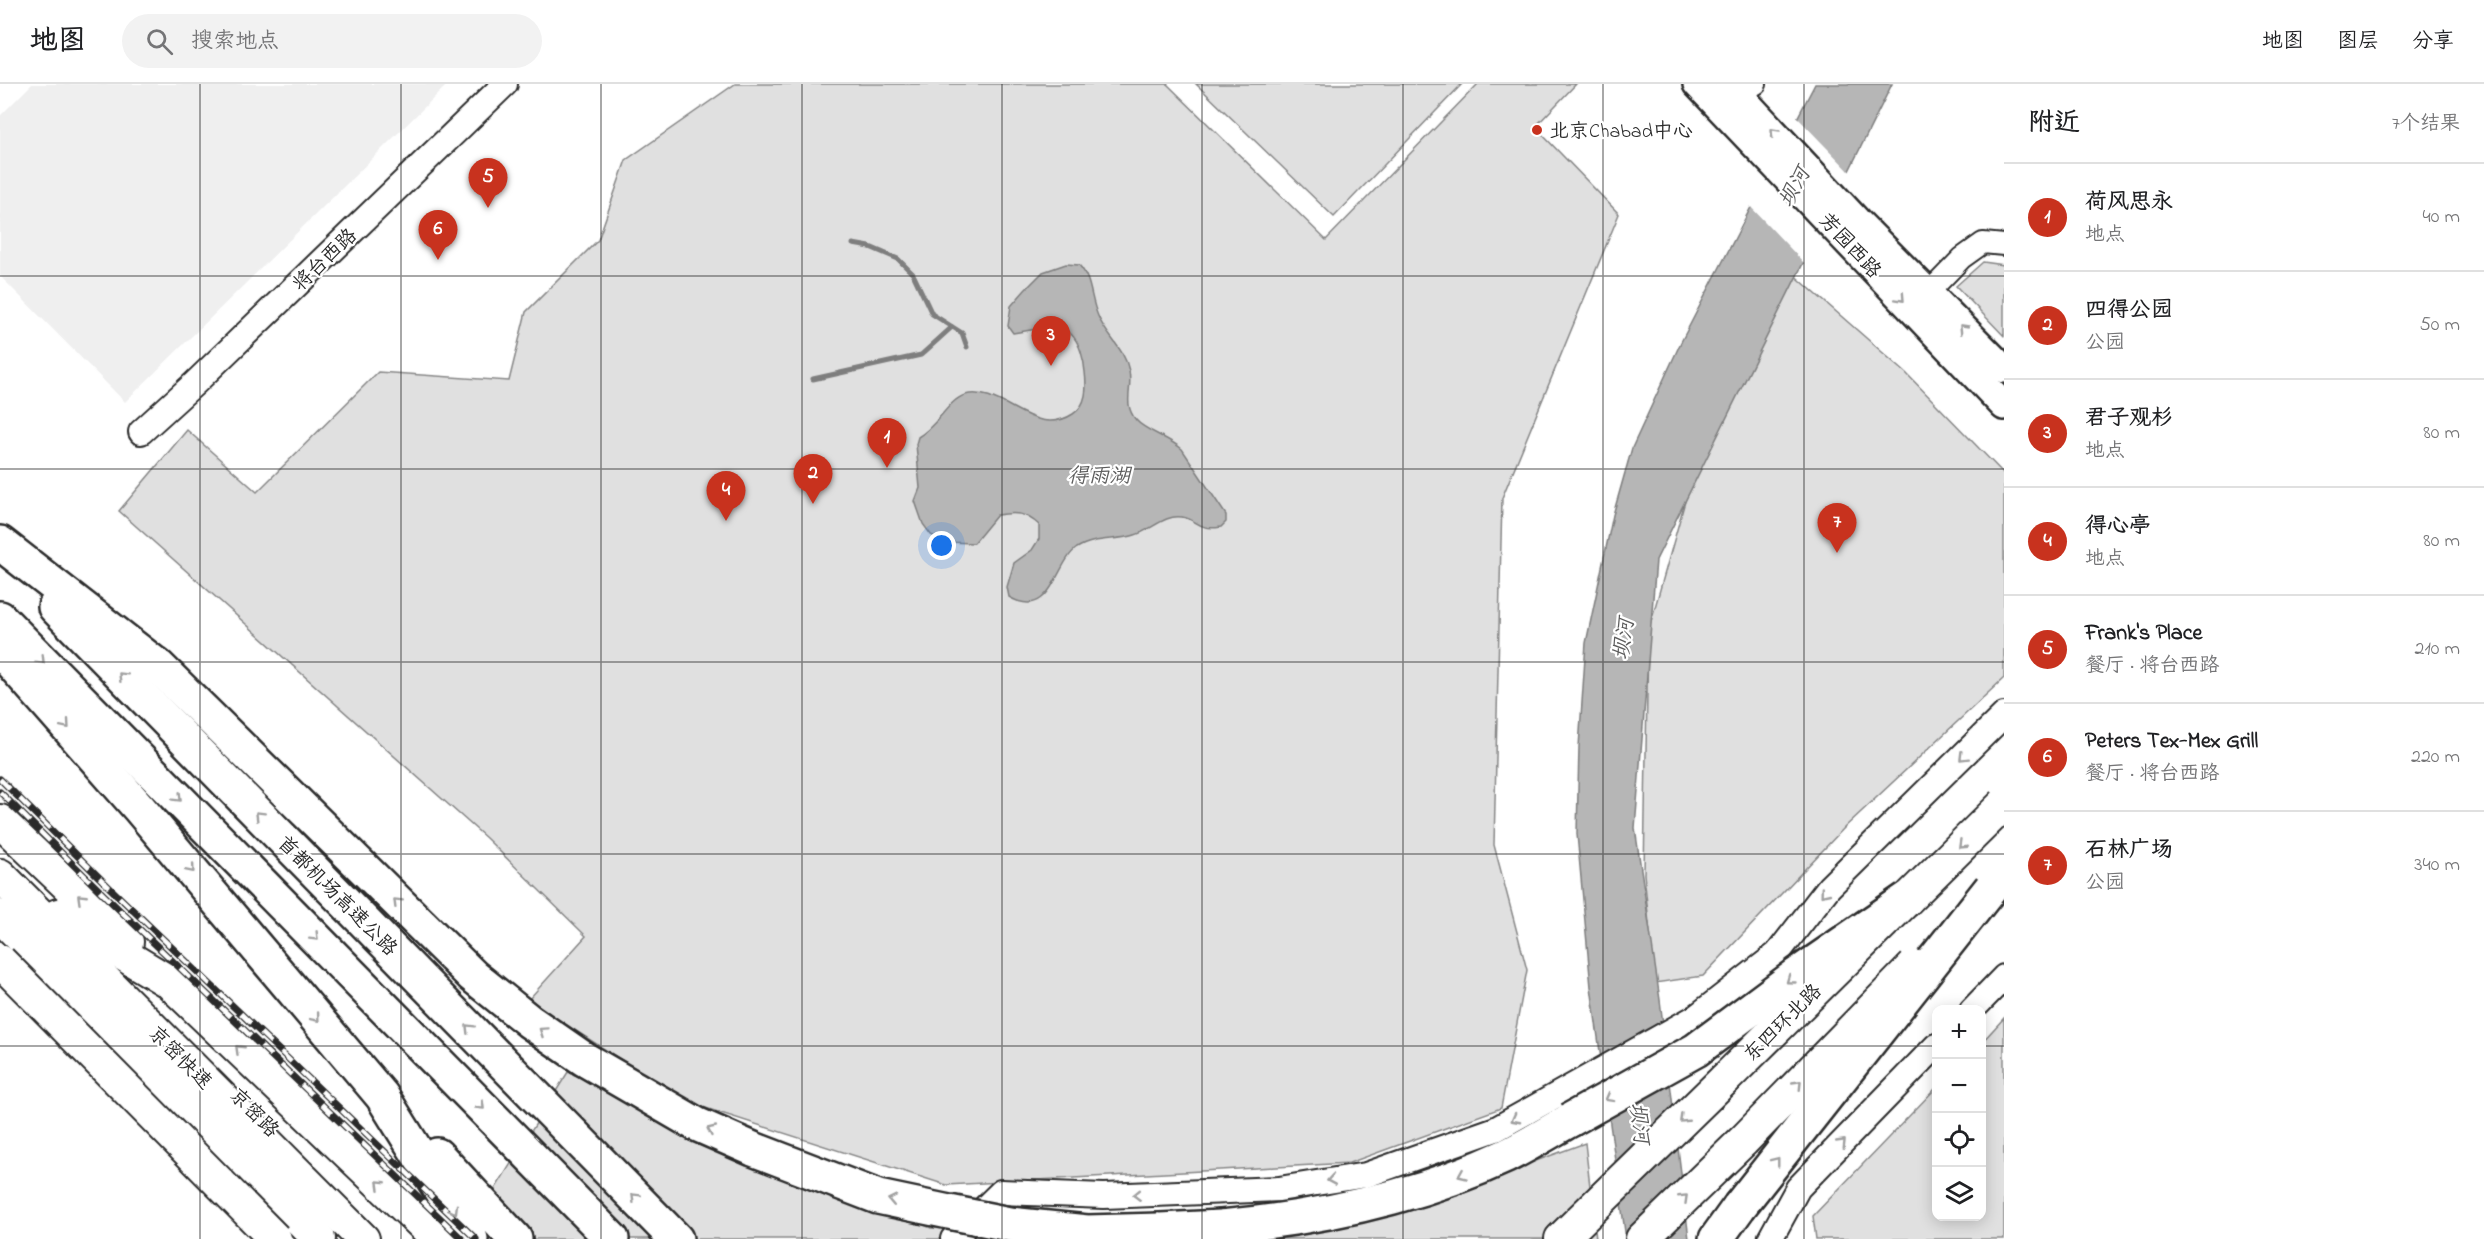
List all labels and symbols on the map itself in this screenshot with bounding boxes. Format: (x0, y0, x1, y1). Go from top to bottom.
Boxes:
place label: 北京Chabad中心 (1549, 118, 1693, 147)
marker: 北京Chabad中心 (1530, 123, 1544, 137)
one-way arrow (1770, 128, 1781, 138)
pin: 5 (468, 158, 508, 208)
water label: 坝河 (1773, 160, 1820, 214)
street label: 芳园西路 (1811, 208, 1888, 287)
pin: 6 (418, 210, 458, 260)
street label: 将台西路 (287, 222, 365, 299)
one-way arrow (1894, 291, 1905, 301)
pin: 3 (1032, 316, 1070, 366)
one-way arrow (1959, 324, 1970, 334)
pin: 1 (868, 418, 906, 468)
pin: 2 (794, 454, 832, 504)
water label: 得雨湖 (1068, 462, 1132, 492)
pin: 4 (706, 472, 746, 521)
pin: 7 (1818, 504, 1856, 553)
your location (927, 531, 956, 560)
water label: 坝河 (1607, 613, 1643, 662)
one-way arrow (34, 653, 45, 663)
one-way arrow (118, 672, 129, 682)
one-way arrow (59, 718, 70, 729)
one-way arrow (1960, 749, 1971, 760)
one-way arrow (171, 792, 182, 802)
one-way arrow (255, 811, 266, 822)
street label: 首都机场高速公路 (269, 830, 404, 964)
one-way arrow (1959, 837, 1970, 848)
one-way arrow (183, 862, 194, 873)
one-way arrow (1821, 886, 1832, 897)
one-way arrow (77, 894, 87, 905)
one-way arrow (394, 898, 405, 909)
one-way arrow (307, 930, 318, 941)
one-way arrow (1785, 973, 1796, 984)
street label: 东四环北路 (1738, 977, 1830, 1069)
one-way arrow (309, 1011, 320, 1022)
street label: 京密快速 (141, 1020, 218, 1097)
one-way arrow (465, 1025, 476, 1035)
one-way arrow (539, 1027, 550, 1038)
one-way arrow (236, 1046, 247, 1057)
one-way arrow (1791, 1081, 1802, 1092)
street label: 京密路 (222, 1082, 285, 1146)
one-way arrow (1605, 1091, 1616, 1102)
one-way arrow (474, 1100, 485, 1110)
water label: 坝河 (1621, 1101, 1656, 1149)
one-way arrow (1511, 1112, 1521, 1123)
one-way arrow (1679, 1112, 1690, 1123)
one-way arrow (706, 1125, 717, 1137)
one-way arrow (1835, 1139, 1846, 1150)
one-way arrow (1768, 1157, 1779, 1168)
one-way arrow (1457, 1167, 1468, 1179)
one-way arrow (1326, 1174, 1336, 1186)
one-way arrow (377, 1180, 387, 1191)
one-way arrow (1132, 1189, 1141, 1201)
one-way arrow (632, 1194, 643, 1205)
one-way arrow (888, 1194, 898, 1207)
one-way arrow (1677, 1194, 1687, 1205)
one-way arrow (446, 1204, 458, 1214)

